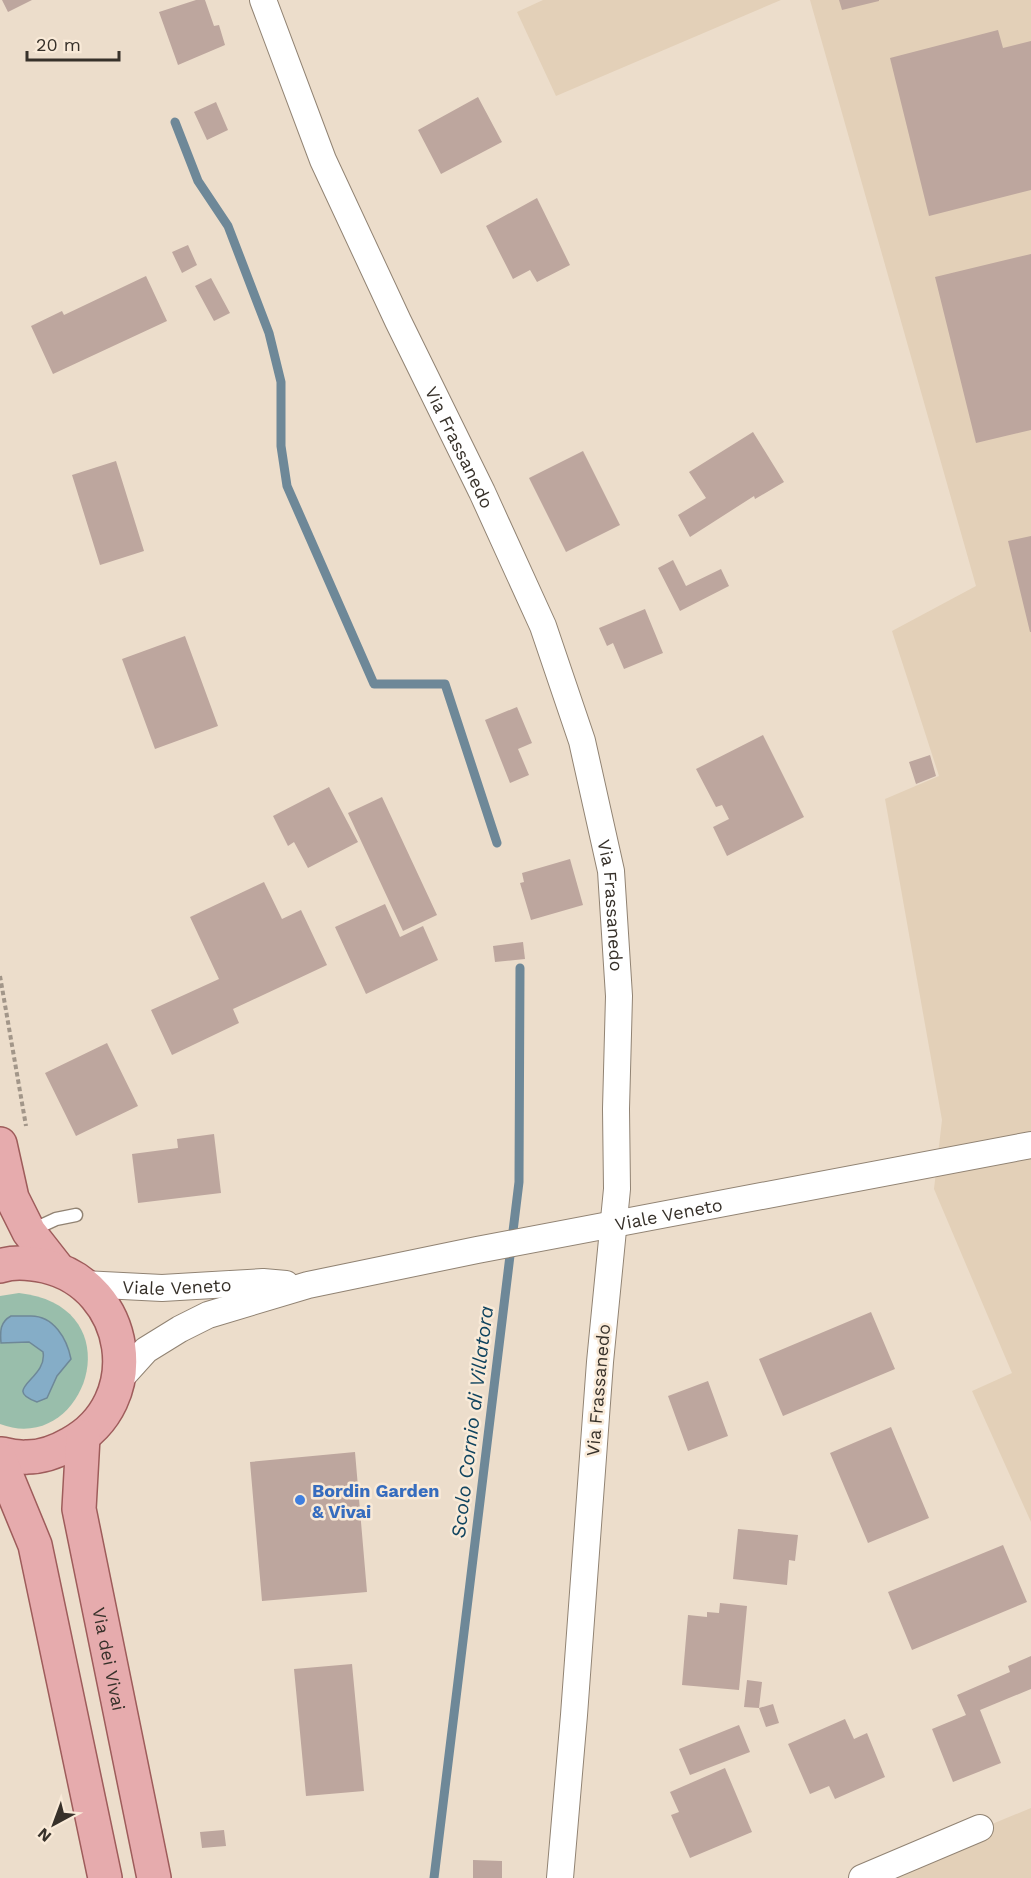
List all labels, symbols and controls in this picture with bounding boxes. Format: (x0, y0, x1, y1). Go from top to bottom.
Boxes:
scale bar (27, 24, 118, 62)
text: 20 m (36, 34, 81, 55)
street label: Via Frassanedo (421, 383, 498, 511)
street label: Via Frassanedo (594, 837, 628, 972)
street label: Viale Veneto (613, 1193, 724, 1234)
street label: Viale Veneto (122, 1273, 232, 1299)
water label: Scolo Cornio di Villatora (446, 1304, 498, 1540)
street label: Via Frassanedo (582, 1323, 614, 1457)
place label: Bordin Garden & Vivai (312, 1480, 439, 1522)
marker: Bordin Garden & Vivai (293, 1493, 307, 1507)
street label: Via dei Vivai (89, 1605, 130, 1712)
north arrow (24, 1794, 84, 1854)
text: N (34, 1824, 55, 1846)

